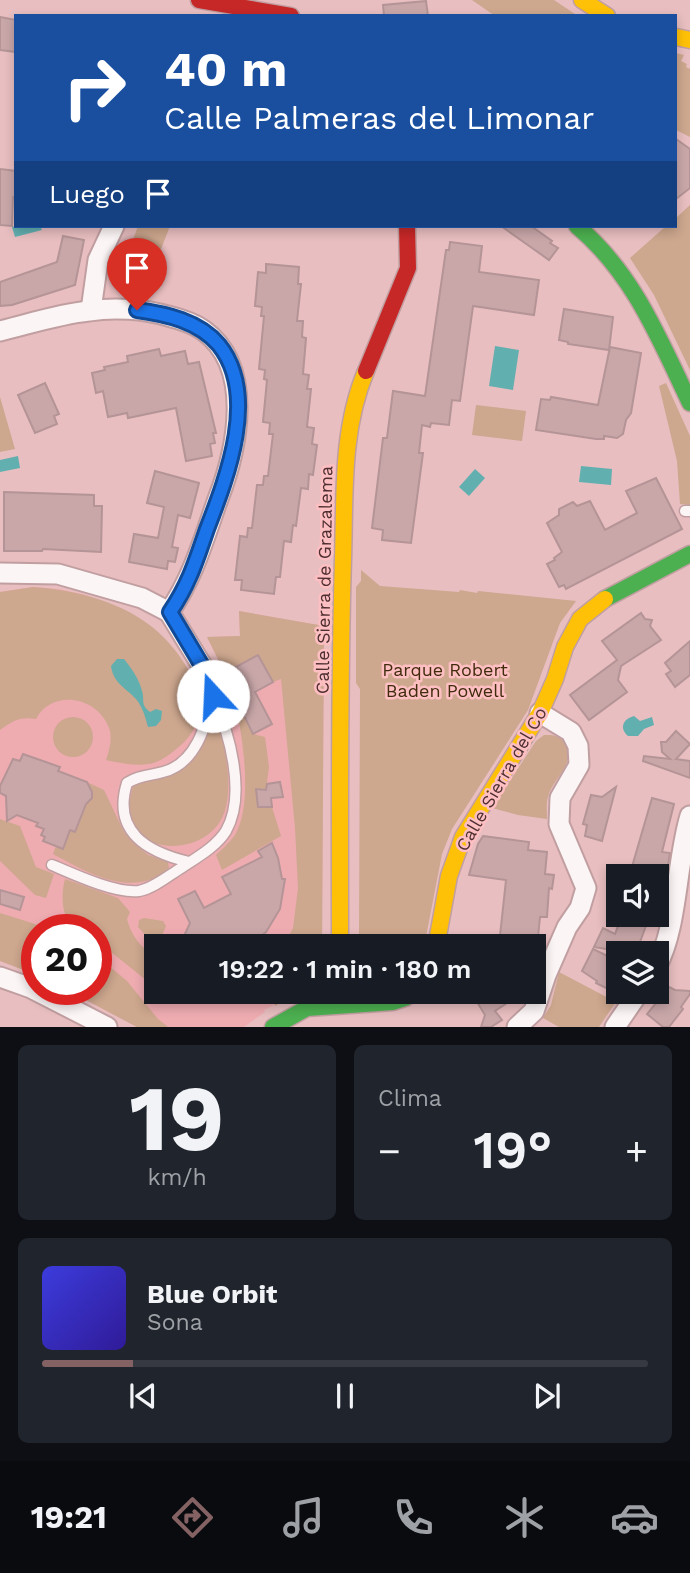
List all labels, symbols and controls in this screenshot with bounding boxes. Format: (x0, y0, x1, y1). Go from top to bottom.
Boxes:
text: 40 m (164, 40, 287, 98)
icon: right (49, 42, 140, 133)
text: Calle Palmeras del Limonar (164, 99, 594, 137)
icon: arrive (139, 175, 177, 213)
text: Luego (49, 179, 125, 209)
pin (107, 238, 167, 310)
icon: arrive (118, 249, 156, 287)
street label: Calle Sierra de Grazalema (312, 466, 336, 694)
position arrow (176, 659, 250, 733)
park label: Parque Robert Baden Powell (382, 659, 508, 701)
street label: Calle Sierra del Co (451, 703, 551, 855)
map controls (606, 864, 669, 1004)
button: sound (606, 864, 669, 927)
speed limit sign: 20 (21, 914, 112, 1005)
button: layers (606, 941, 669, 1004)
text: 19:22 · 1 min · 180 m (219, 954, 471, 984)
text: 19 (129, 1065, 225, 1172)
text: Clima (378, 1085, 442, 1112)
text: 19° (474, 1120, 552, 1181)
text: − (378, 1129, 401, 1173)
text: + (625, 1129, 648, 1173)
text: km/h (147, 1164, 207, 1191)
text: Blue Orbit (147, 1279, 277, 1309)
text: Sona (147, 1309, 203, 1336)
icon: previous (124, 1377, 162, 1415)
icon: pause (326, 1377, 364, 1415)
icon: next (528, 1377, 566, 1415)
icon: directions (168, 1493, 217, 1542)
icon: music (279, 1493, 328, 1542)
icon: phone (389, 1493, 438, 1542)
icon: climate (500, 1493, 549, 1542)
icon: car (610, 1493, 659, 1542)
text: 19:21 (31, 1498, 107, 1536)

